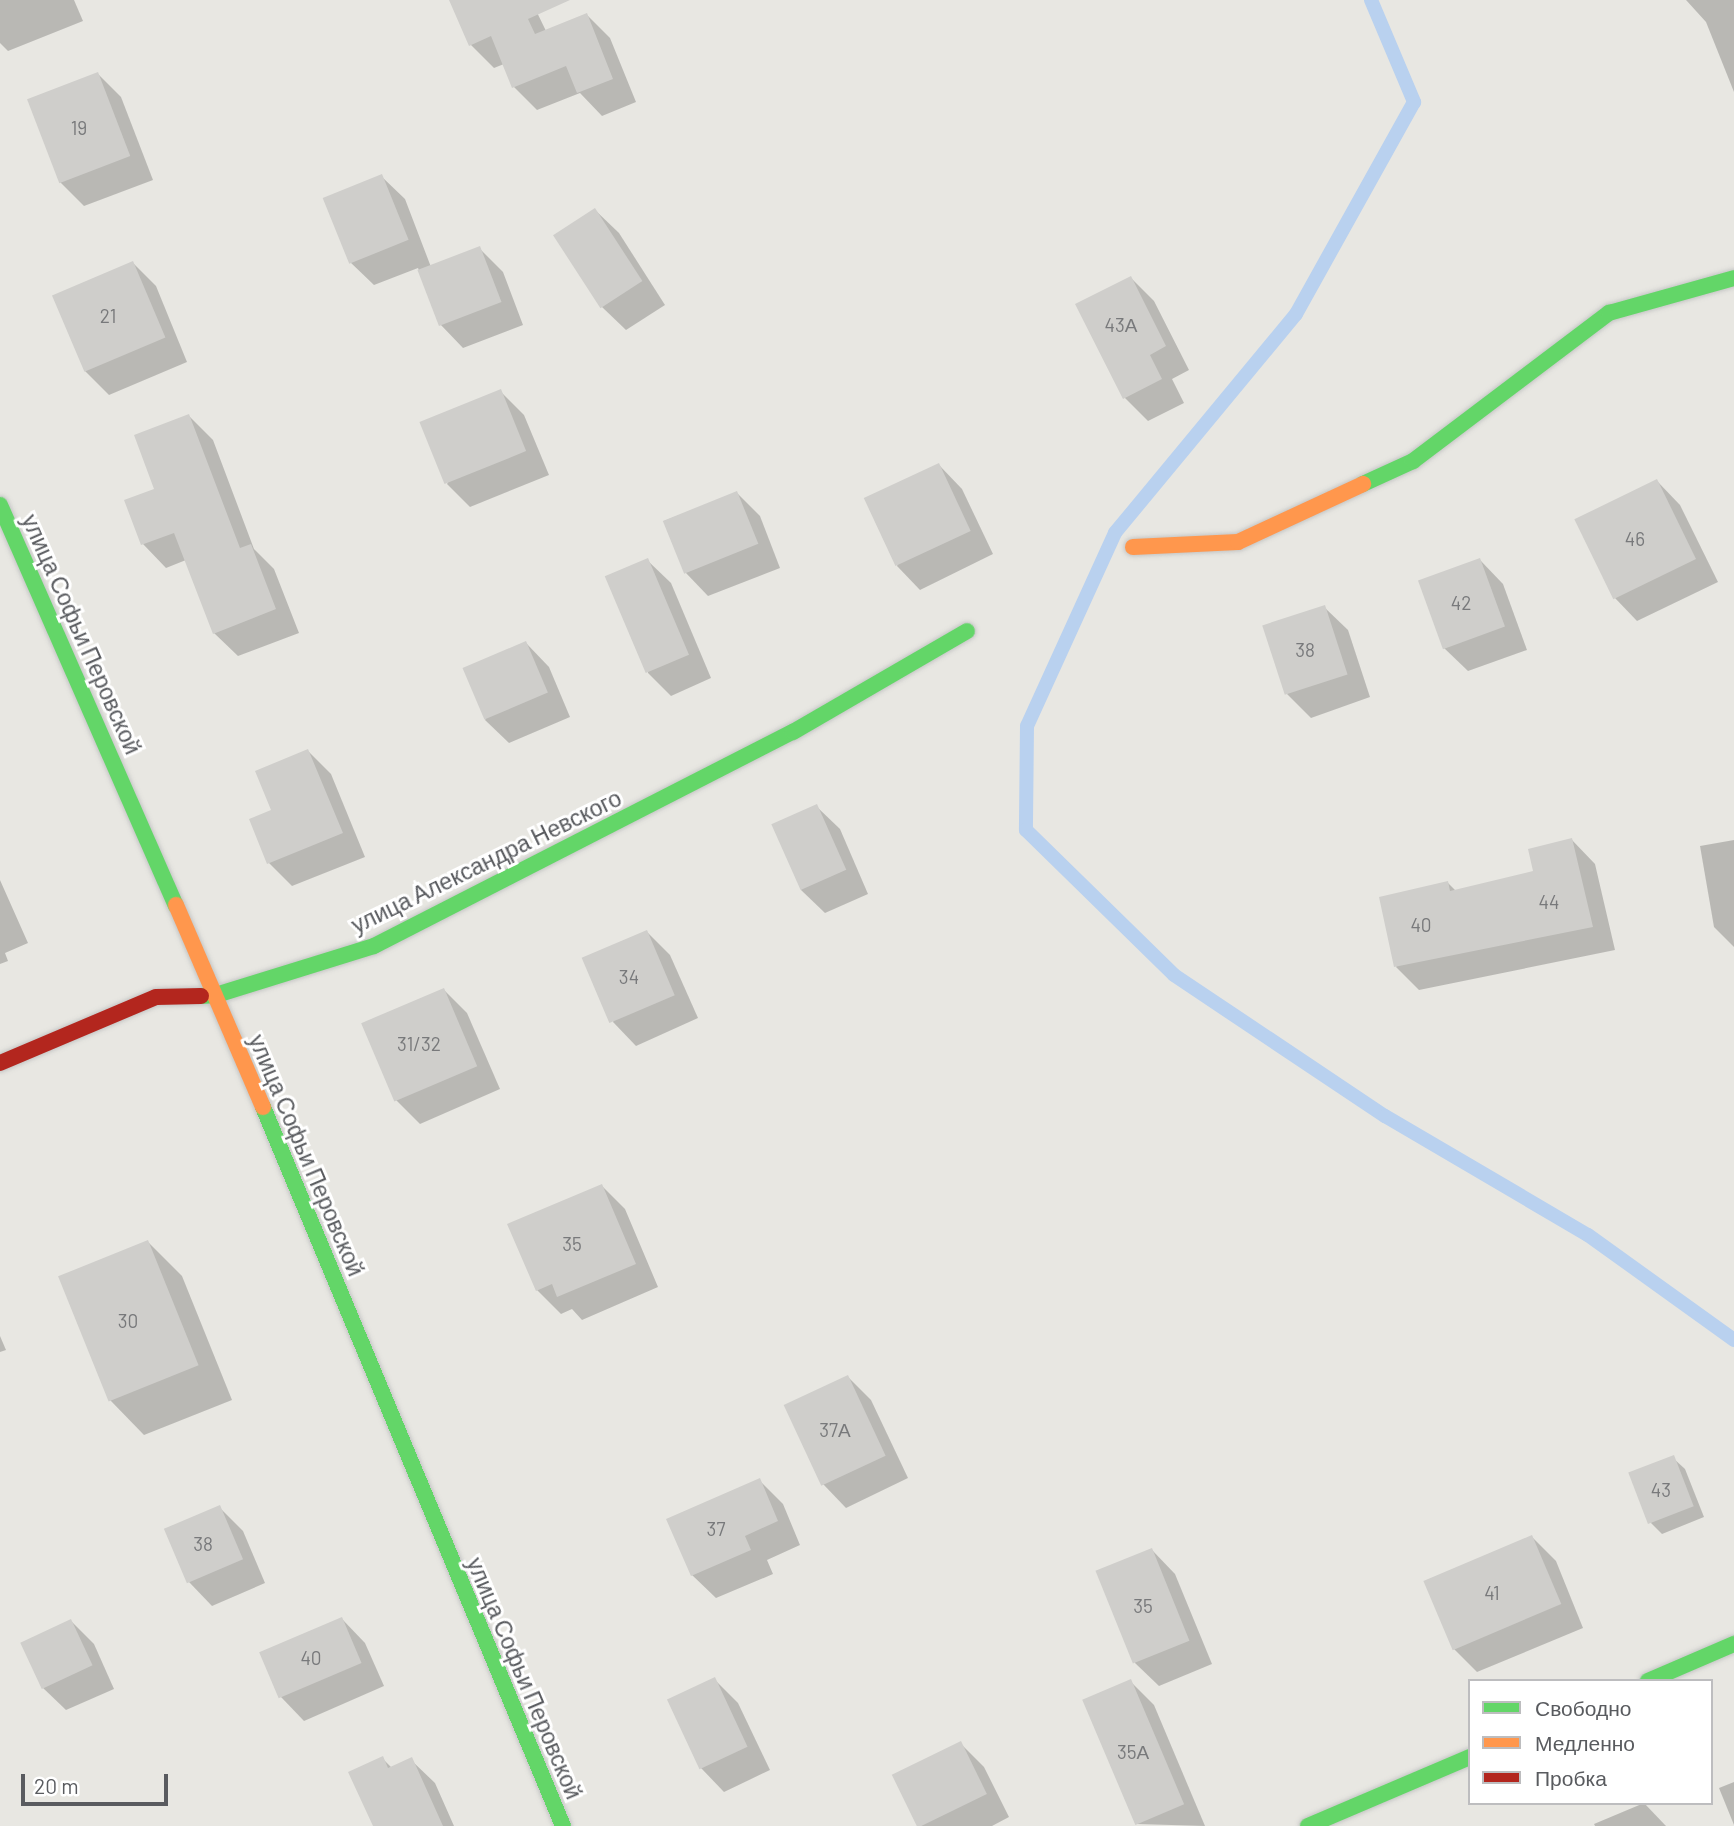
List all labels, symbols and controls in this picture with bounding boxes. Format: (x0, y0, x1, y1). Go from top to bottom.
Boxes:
house number: 19 (71, 117, 87, 139)
house number: 21 (100, 305, 116, 327)
house number: 43А (1105, 314, 1137, 336)
street label: улица Софьи Перовской (17, 510, 147, 758)
house number: 46 (1625, 528, 1645, 550)
house number: 42 (1451, 592, 1471, 614)
house number: 38 (1295, 639, 1315, 661)
street label: улица Александра Невского (347, 784, 625, 938)
house number: 44 (1539, 891, 1559, 913)
house number: 40 (1410, 914, 1432, 936)
house number: 34 (619, 966, 639, 988)
street label: улица Софьи Перовской (244, 1030, 370, 1280)
house number: 31/32 (397, 1033, 441, 1055)
house number: 35 (562, 1233, 582, 1255)
house number: 30 (118, 1310, 138, 1332)
house number: 37А (819, 1419, 851, 1441)
house number: 43 (1651, 1479, 1671, 1501)
house number: 37 (707, 1518, 725, 1540)
house number: 38 (193, 1533, 213, 1555)
street label: улица Софьи Перовской (462, 1553, 588, 1803)
house number: 41 (1484, 1582, 1500, 1604)
house number: 35 (1133, 1595, 1153, 1617)
house number: 40 (300, 1647, 322, 1669)
legend (1468, 1679, 1713, 1805)
text: Свободно (1535, 1695, 1632, 1720)
text: Медленно (1535, 1730, 1635, 1755)
house number: 35А (1117, 1741, 1149, 1763)
scale bar (24, 1759, 172, 1803)
text: Пробка (1535, 1765, 1607, 1790)
text: 20 m (34, 1773, 79, 1798)

